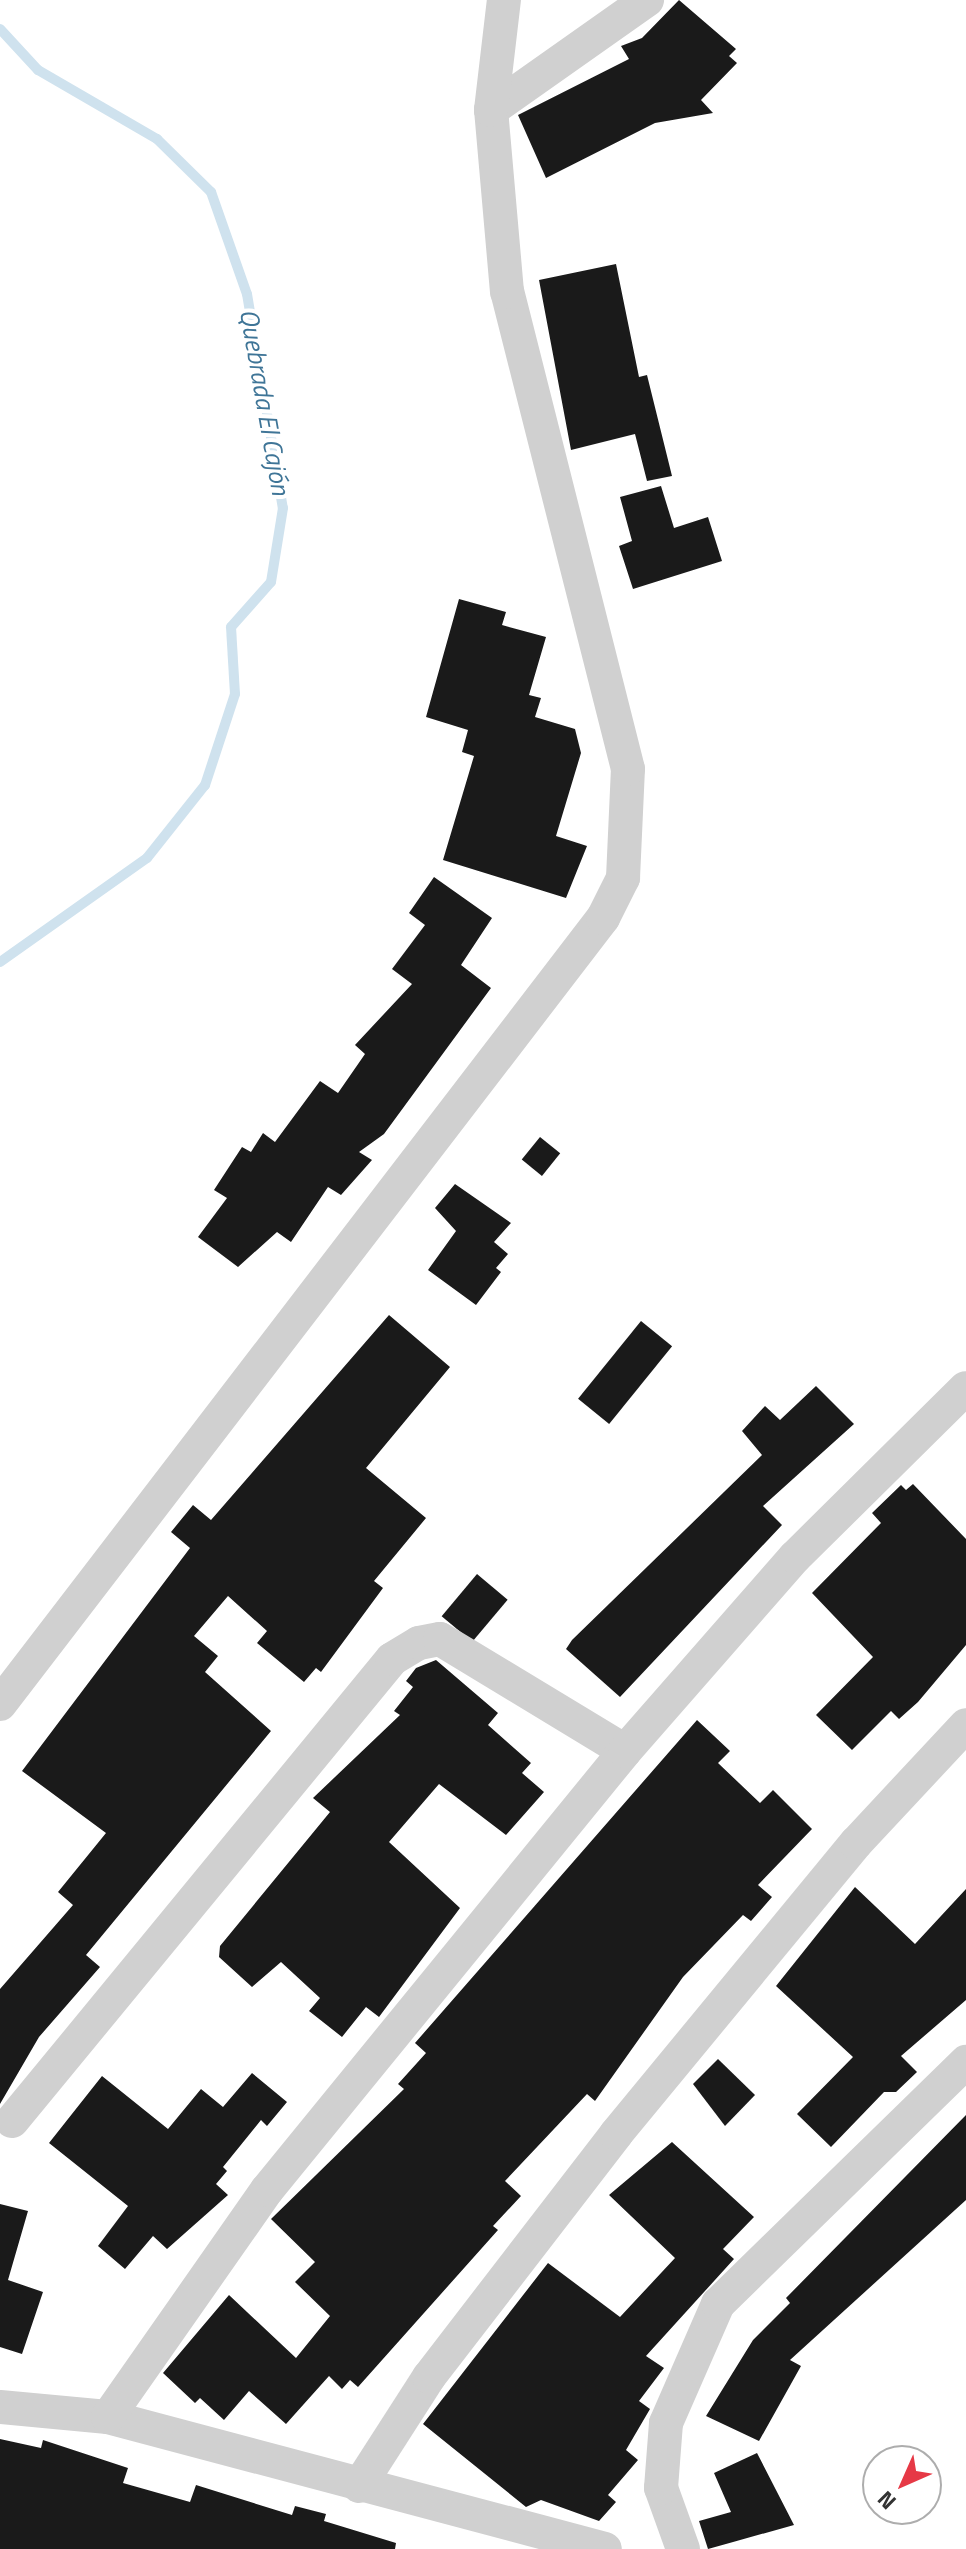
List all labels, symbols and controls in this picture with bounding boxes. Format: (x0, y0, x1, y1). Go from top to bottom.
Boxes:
water label: Quebrada El Cajón (233, 307, 297, 497)
north arrow (862, 2445, 942, 2525)
text: N (869, 2483, 904, 2518)

